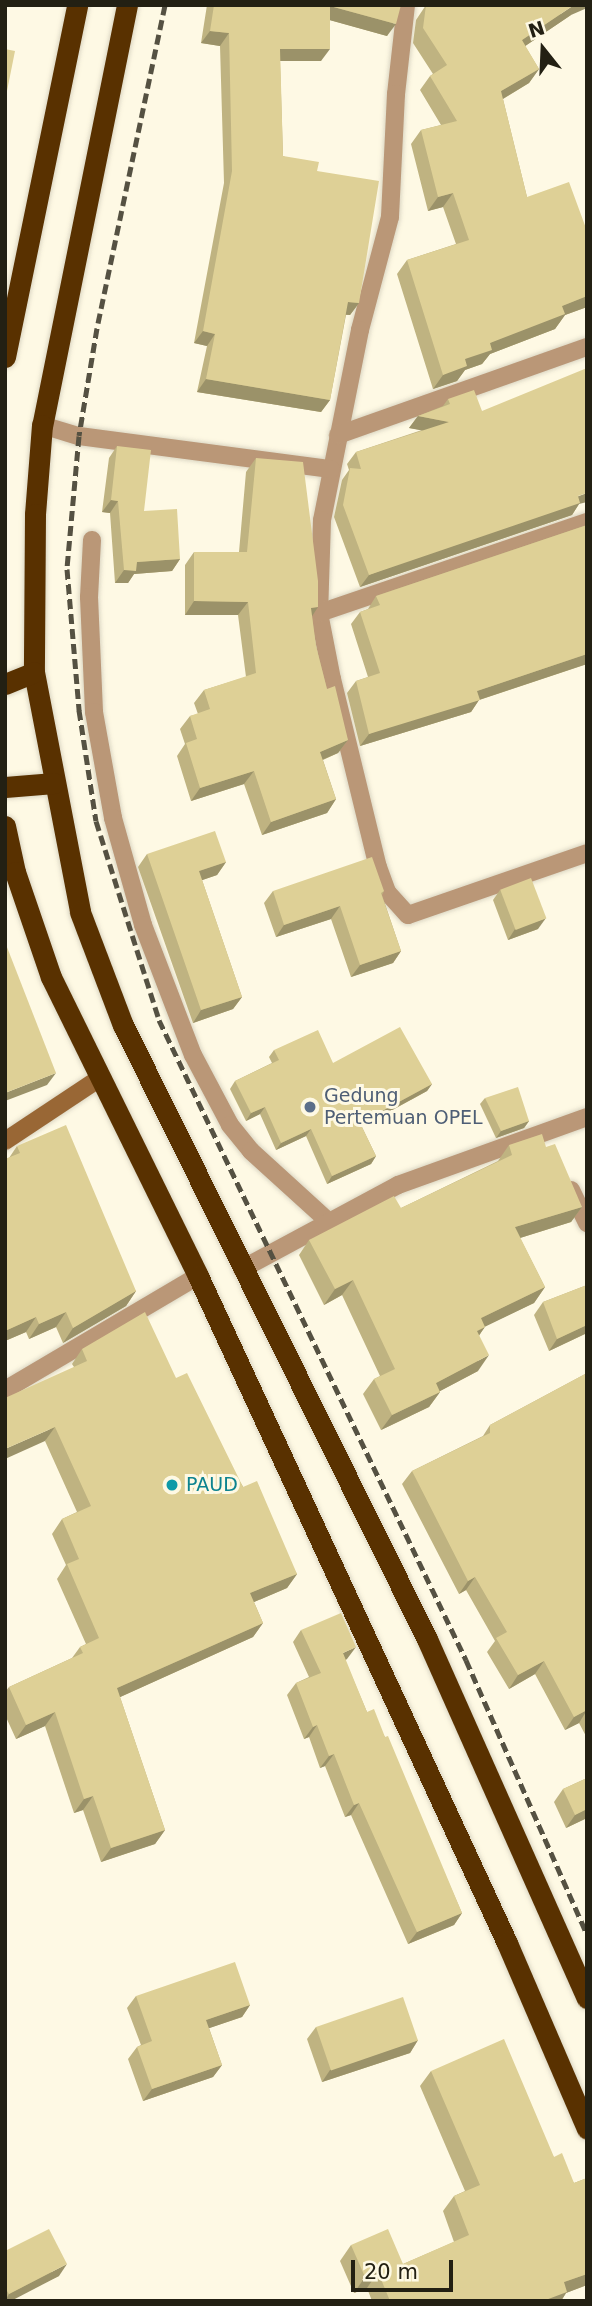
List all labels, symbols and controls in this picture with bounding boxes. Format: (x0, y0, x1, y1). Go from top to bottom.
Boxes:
north arrow (508, 14, 578, 84)
text: N (526, 16, 547, 42)
place label: Gedung Pertemuan OPEL (324, 1085, 483, 1129)
marker: Gedung Pertemuan OPEL (302, 1099, 318, 1115)
place label: PAUD (186, 1474, 238, 1496)
marker: PAUD (164, 1477, 180, 1493)
scale bar (354, 2246, 456, 2290)
text: 20 m (364, 2260, 418, 2284)

